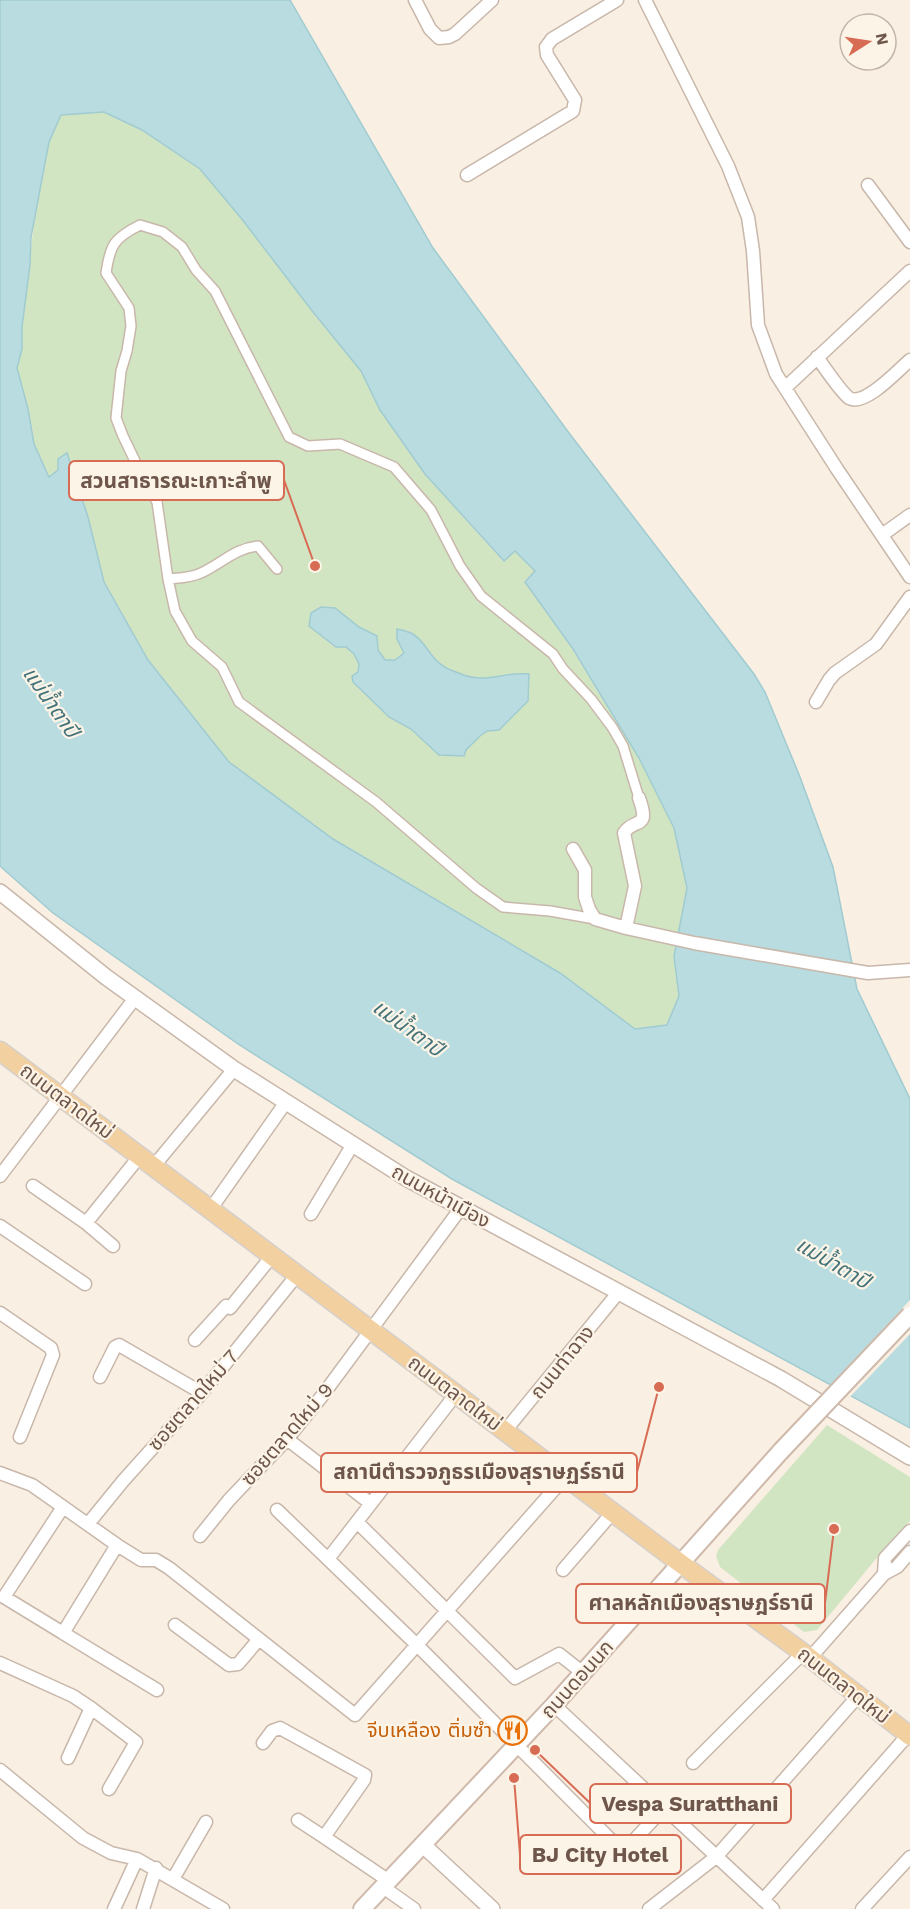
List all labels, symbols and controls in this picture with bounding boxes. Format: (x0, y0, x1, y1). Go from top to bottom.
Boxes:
north arrow (838, 12, 898, 72)
text: N (872, 31, 893, 47)
callout: สวนสาธารณะเกาะลำพู (69, 461, 284, 500)
text: สวนสาธารณะเกาะลำพู (80, 468, 272, 494)
water label: แม่น้ำตาปี (18, 660, 88, 744)
water label: แม่น้ำตาปี (368, 992, 451, 1063)
street label: ถนนตลาดใหม่ (15, 1058, 119, 1144)
street label: ถนนหน้าเมือง (387, 1159, 495, 1233)
water label: แม่น้ำตาปี (792, 1230, 877, 1295)
street label: ถนนท่าฉาง (525, 1320, 599, 1404)
street label: ซอยตลาดใหม่ 7 (143, 1345, 243, 1455)
street label: ถนนตลาดใหม่ (403, 1350, 507, 1436)
street label: ซอยตลาดใหม่ 9 (236, 1378, 338, 1490)
callout: สถานีตำรวจภูธรเมืองสุราษฏร์ธานี (321, 1453, 637, 1492)
text: สถานีตำรวจภูธรเมืองสุราษฏร์ธานี (333, 1459, 625, 1485)
callout: ศาลหลักเมืองสุราษฎร์ธานี (576, 1584, 825, 1623)
text: ศาลหลักเมืองสุราษฎร์ธานี (589, 1590, 814, 1616)
street label: ถนนดอนนก (536, 1635, 618, 1723)
street label: ถนนตลาดใหม่ (793, 1641, 895, 1729)
restaurant icon: จีบเหลือง ติ่มซำ (497, 1714, 529, 1746)
place label: จีบเหลือง ติ่มซำ (367, 1717, 492, 1742)
callout: Vespa Suratthani (590, 1784, 791, 1823)
text: Vespa Suratthani (602, 1791, 778, 1816)
callout: BJ City Hotel (520, 1835, 681, 1874)
text: BJ City Hotel (532, 1842, 668, 1867)

